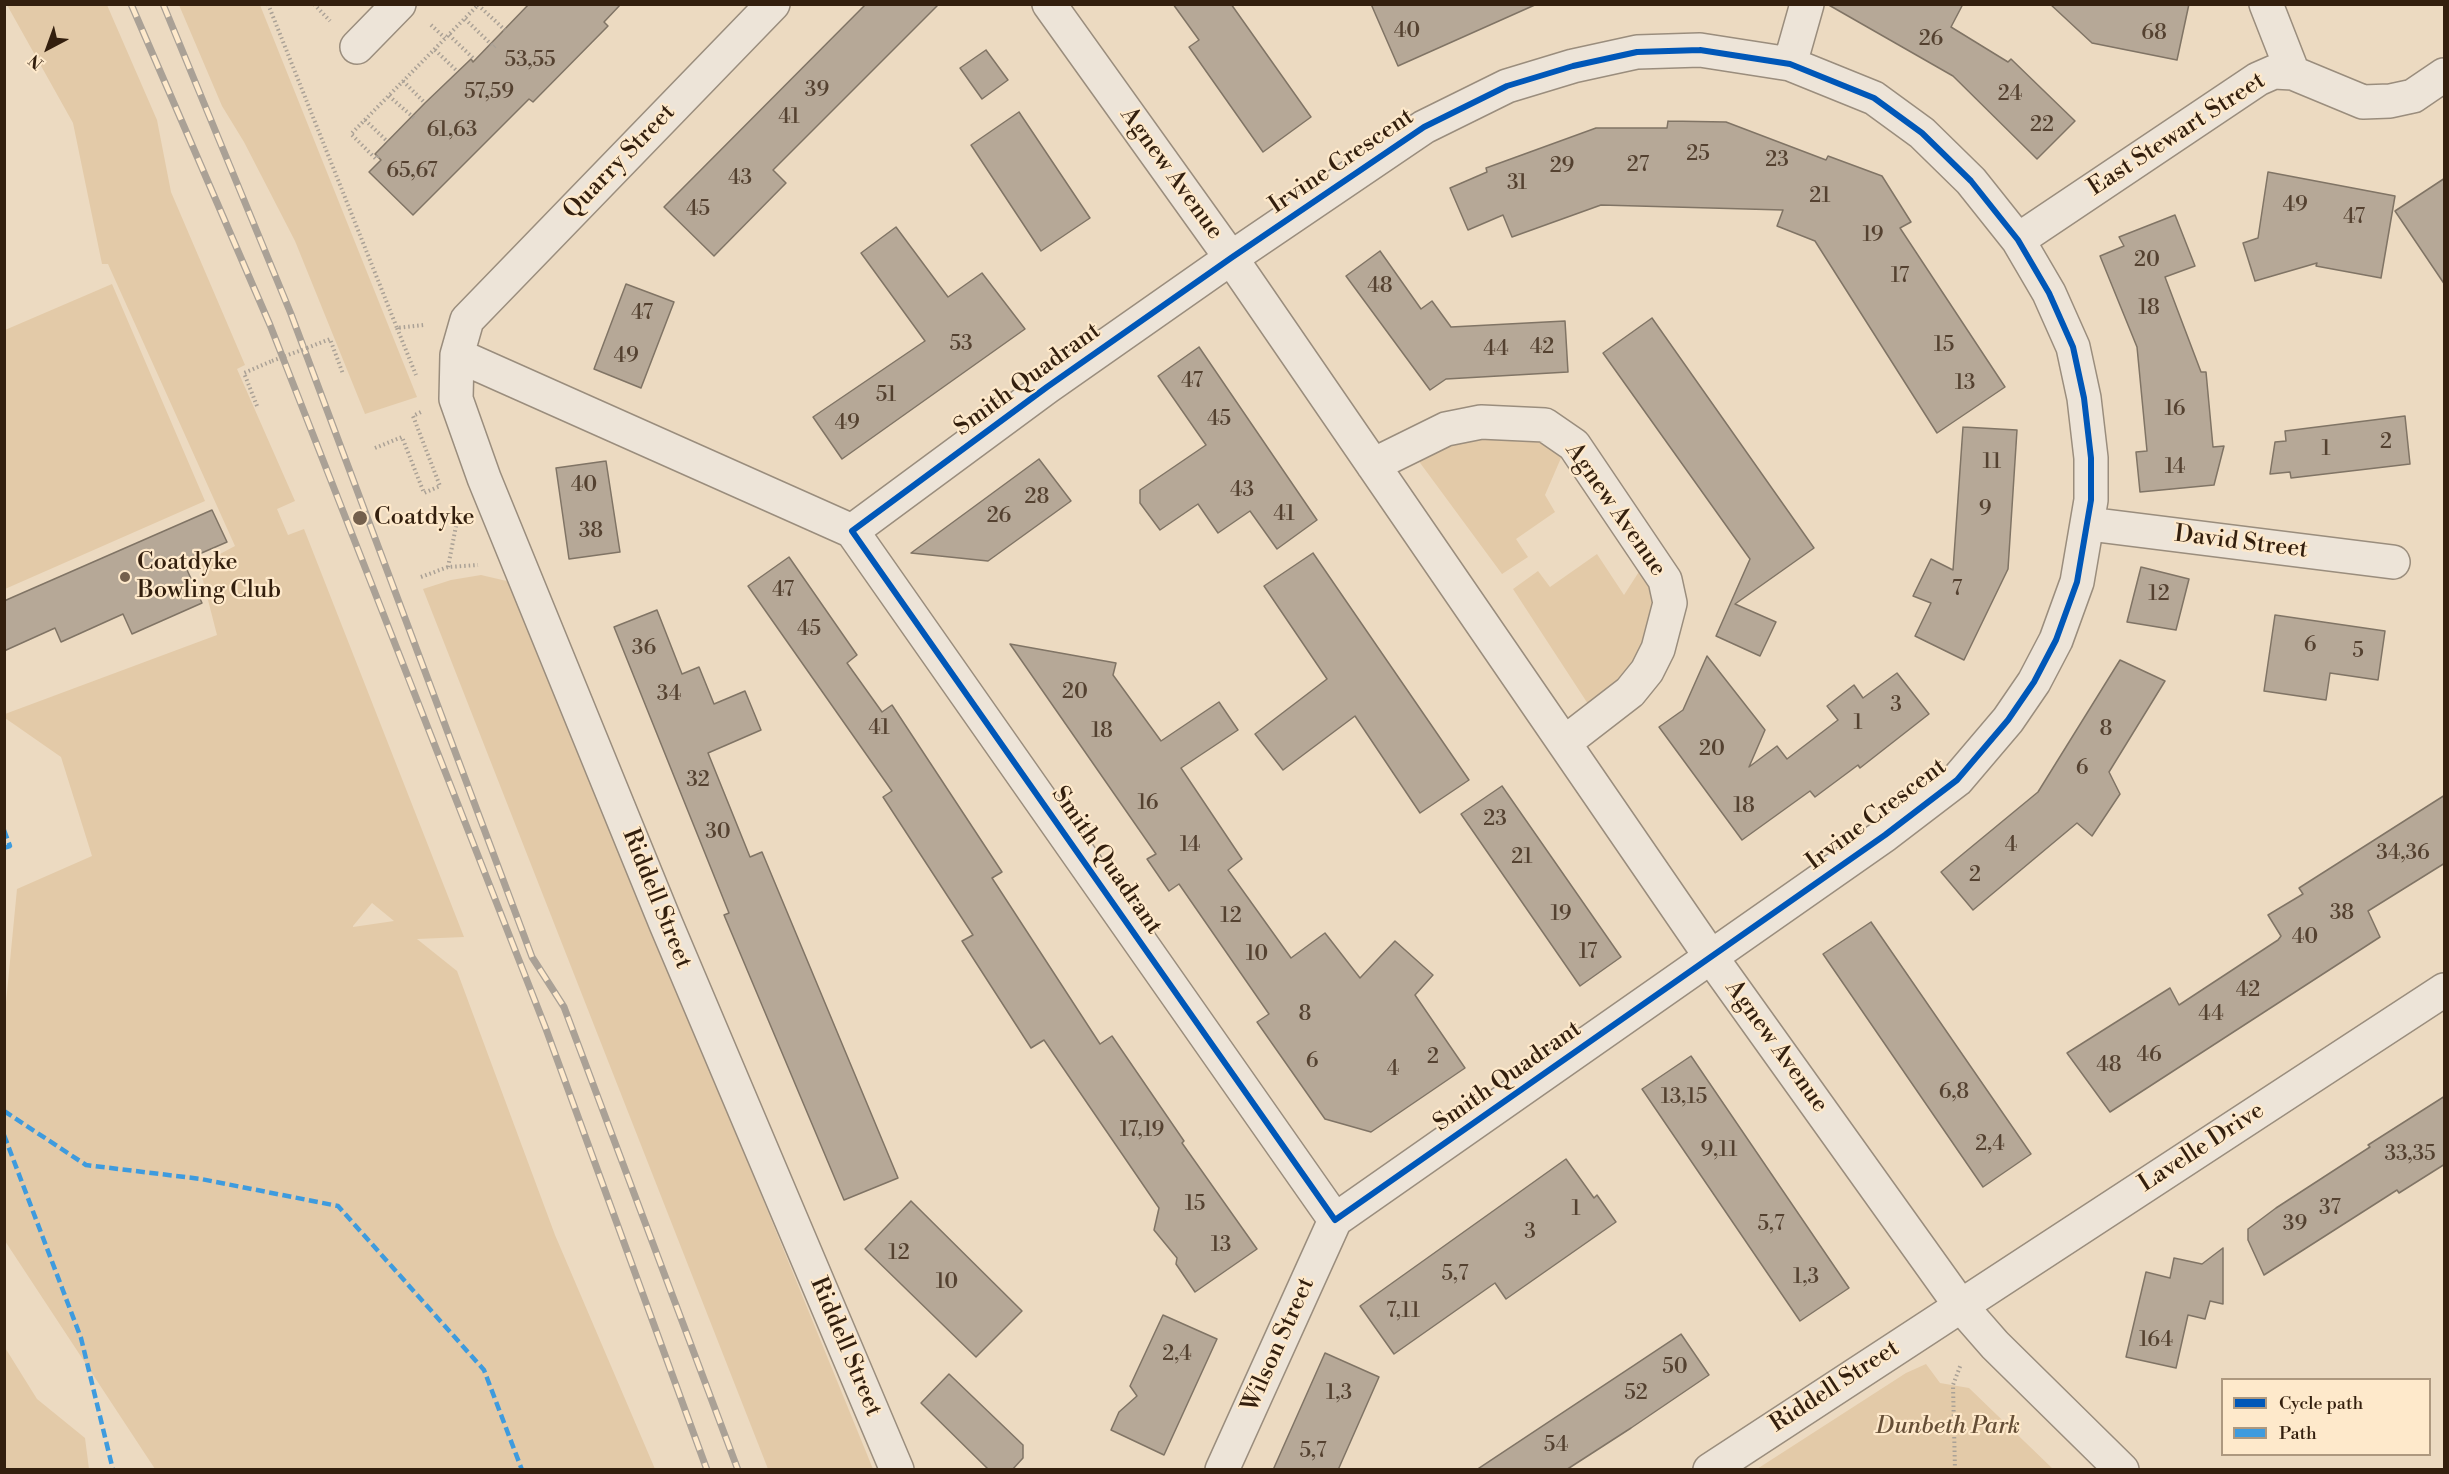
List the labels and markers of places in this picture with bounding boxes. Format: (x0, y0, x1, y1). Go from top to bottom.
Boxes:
place label: Coatdyke (374, 504, 475, 532)
marker: Coatdyke (351, 509, 369, 527)
place label: Coatdyke Bowling Club (137, 549, 281, 605)
marker: Coatdyke Bowling Club (118, 570, 132, 584)

